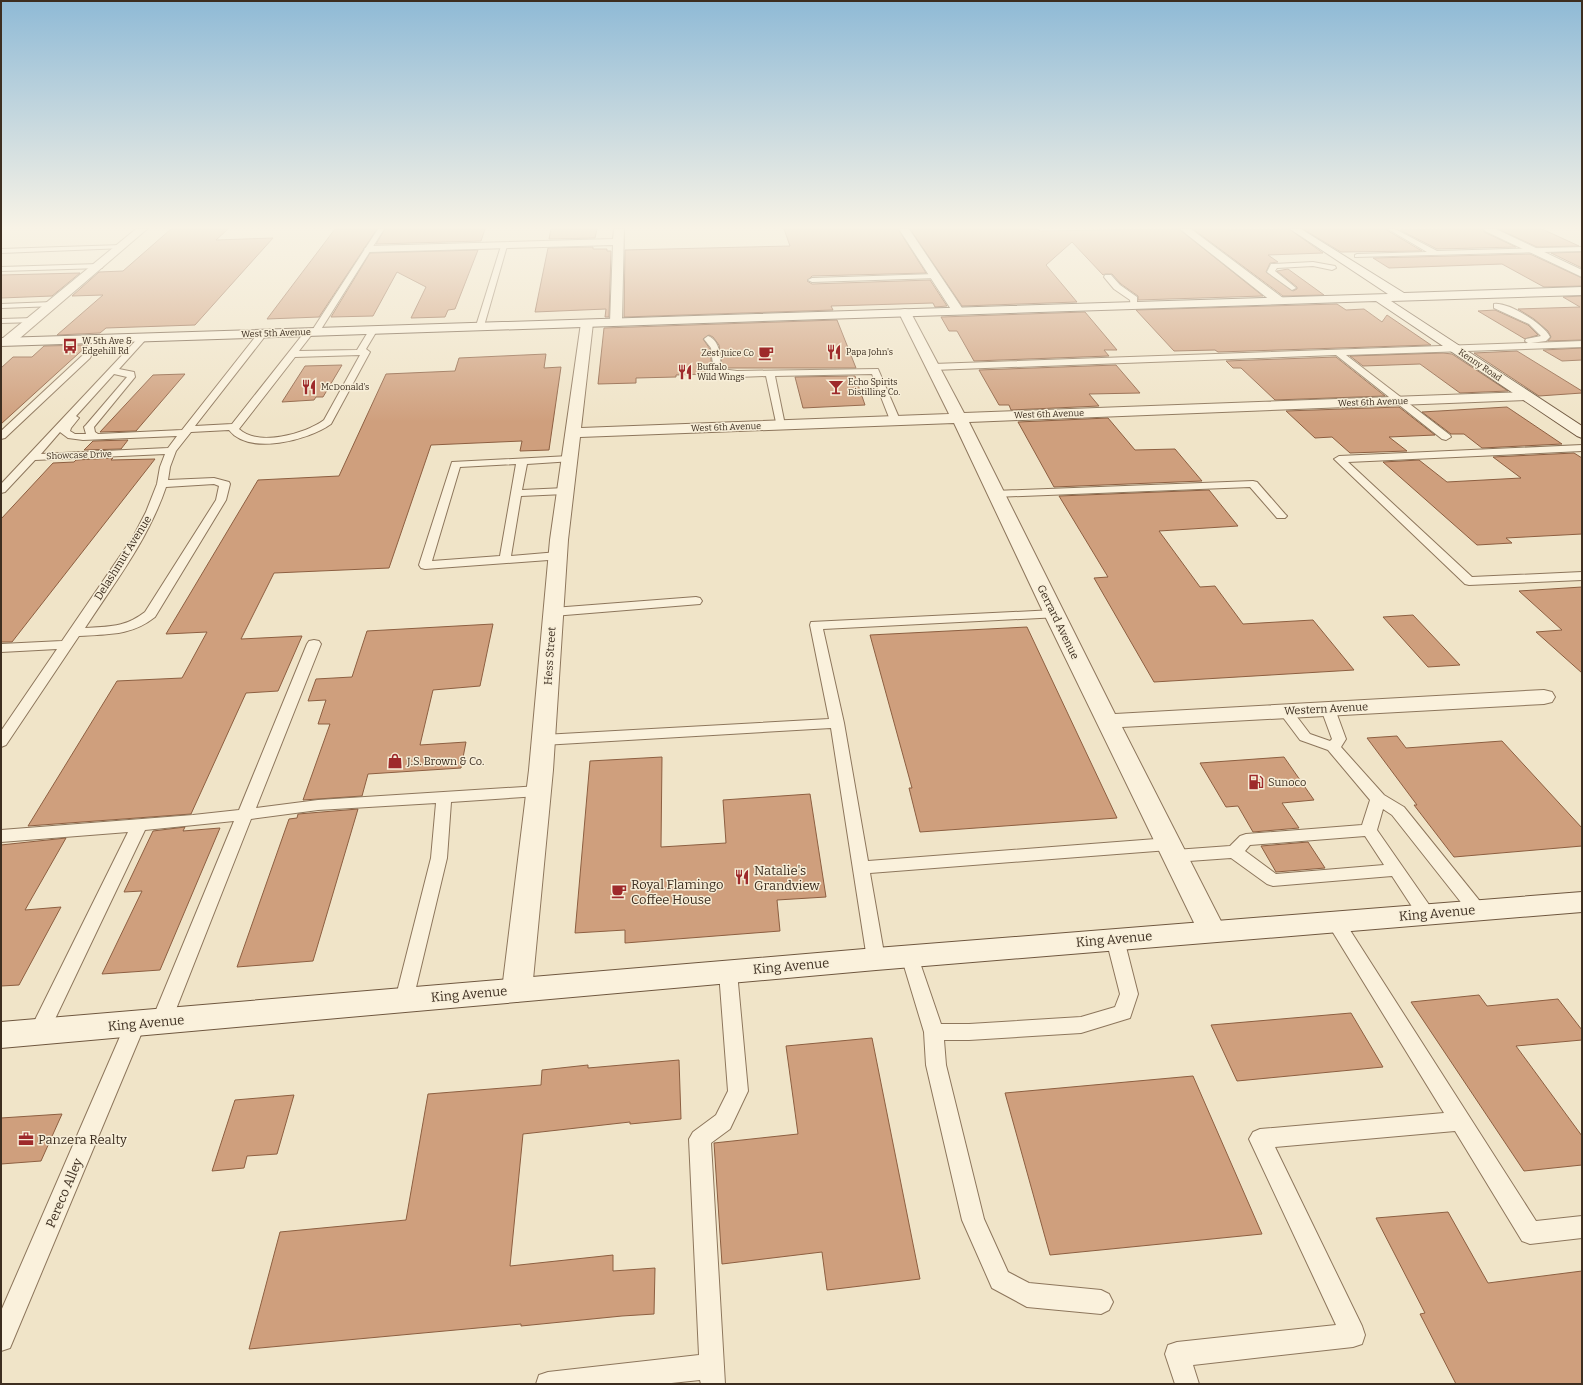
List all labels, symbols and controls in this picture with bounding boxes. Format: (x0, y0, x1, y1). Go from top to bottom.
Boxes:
street label: West 5th Avenue (241, 327, 311, 339)
place label: W 5th Ave & Edgehill Rd (82, 336, 132, 356)
bus stop icon: W 5th Ave & Edgehill Rd (61, 337, 79, 355)
restaurant icon: Papa John's (825, 343, 843, 361)
cafe icon: Zest Juice Co (757, 344, 775, 362)
place label: Papa John's (846, 347, 893, 357)
street label: Kenny Road (1457, 347, 1504, 383)
place label: Zest Juice Co (701, 348, 754, 358)
place label: Buffalo Wild Wings (697, 362, 745, 382)
restaurant icon: Buffalo Wild Wings (676, 363, 694, 381)
place label: Echo Spirits Distilling Co. (848, 377, 900, 397)
restaurant icon: McDonald's (300, 378, 318, 396)
bar icon: Echo Spirits Distilling Co. (827, 378, 845, 396)
place label: McDonald's (321, 382, 369, 392)
street label: West 6th Avenue (1338, 396, 1408, 408)
street label: West 6th Avenue (1014, 408, 1084, 420)
street label: West 6th Avenue (691, 421, 761, 433)
street label: Showcase Drive (46, 449, 112, 461)
street label: Delashmut Avenue (92, 513, 154, 603)
street label: Gerrard Avenue (1034, 583, 1082, 661)
street label: Hess Street (541, 626, 559, 686)
street label: Western Avenue (1284, 700, 1368, 718)
shop icon: J.S. Brown & Co. (386, 752, 404, 770)
place label: J.S. Brown & Co. (406, 755, 484, 768)
fuel station icon: Sunoco (1247, 773, 1265, 791)
place label: Sunoco (1268, 776, 1306, 789)
place label: Natalie's Grandview (754, 863, 820, 893)
restaurant icon: Natalie's Grandview (733, 868, 751, 886)
place label: Royal Flamingo Coffee House (631, 877, 723, 907)
cafe icon: Royal Flamingo Coffee House (610, 882, 628, 900)
street label: King Avenue (1398, 902, 1476, 924)
street label: King Avenue (1075, 928, 1153, 950)
street label: King Avenue (752, 955, 830, 977)
street label: King Avenue (430, 983, 508, 1005)
street label: King Avenue (107, 1012, 185, 1034)
office icon: Panzera Realty (17, 1130, 35, 1148)
place label: Panzera Realty (38, 1132, 127, 1147)
street label: Pereco Alley (43, 1156, 85, 1230)

